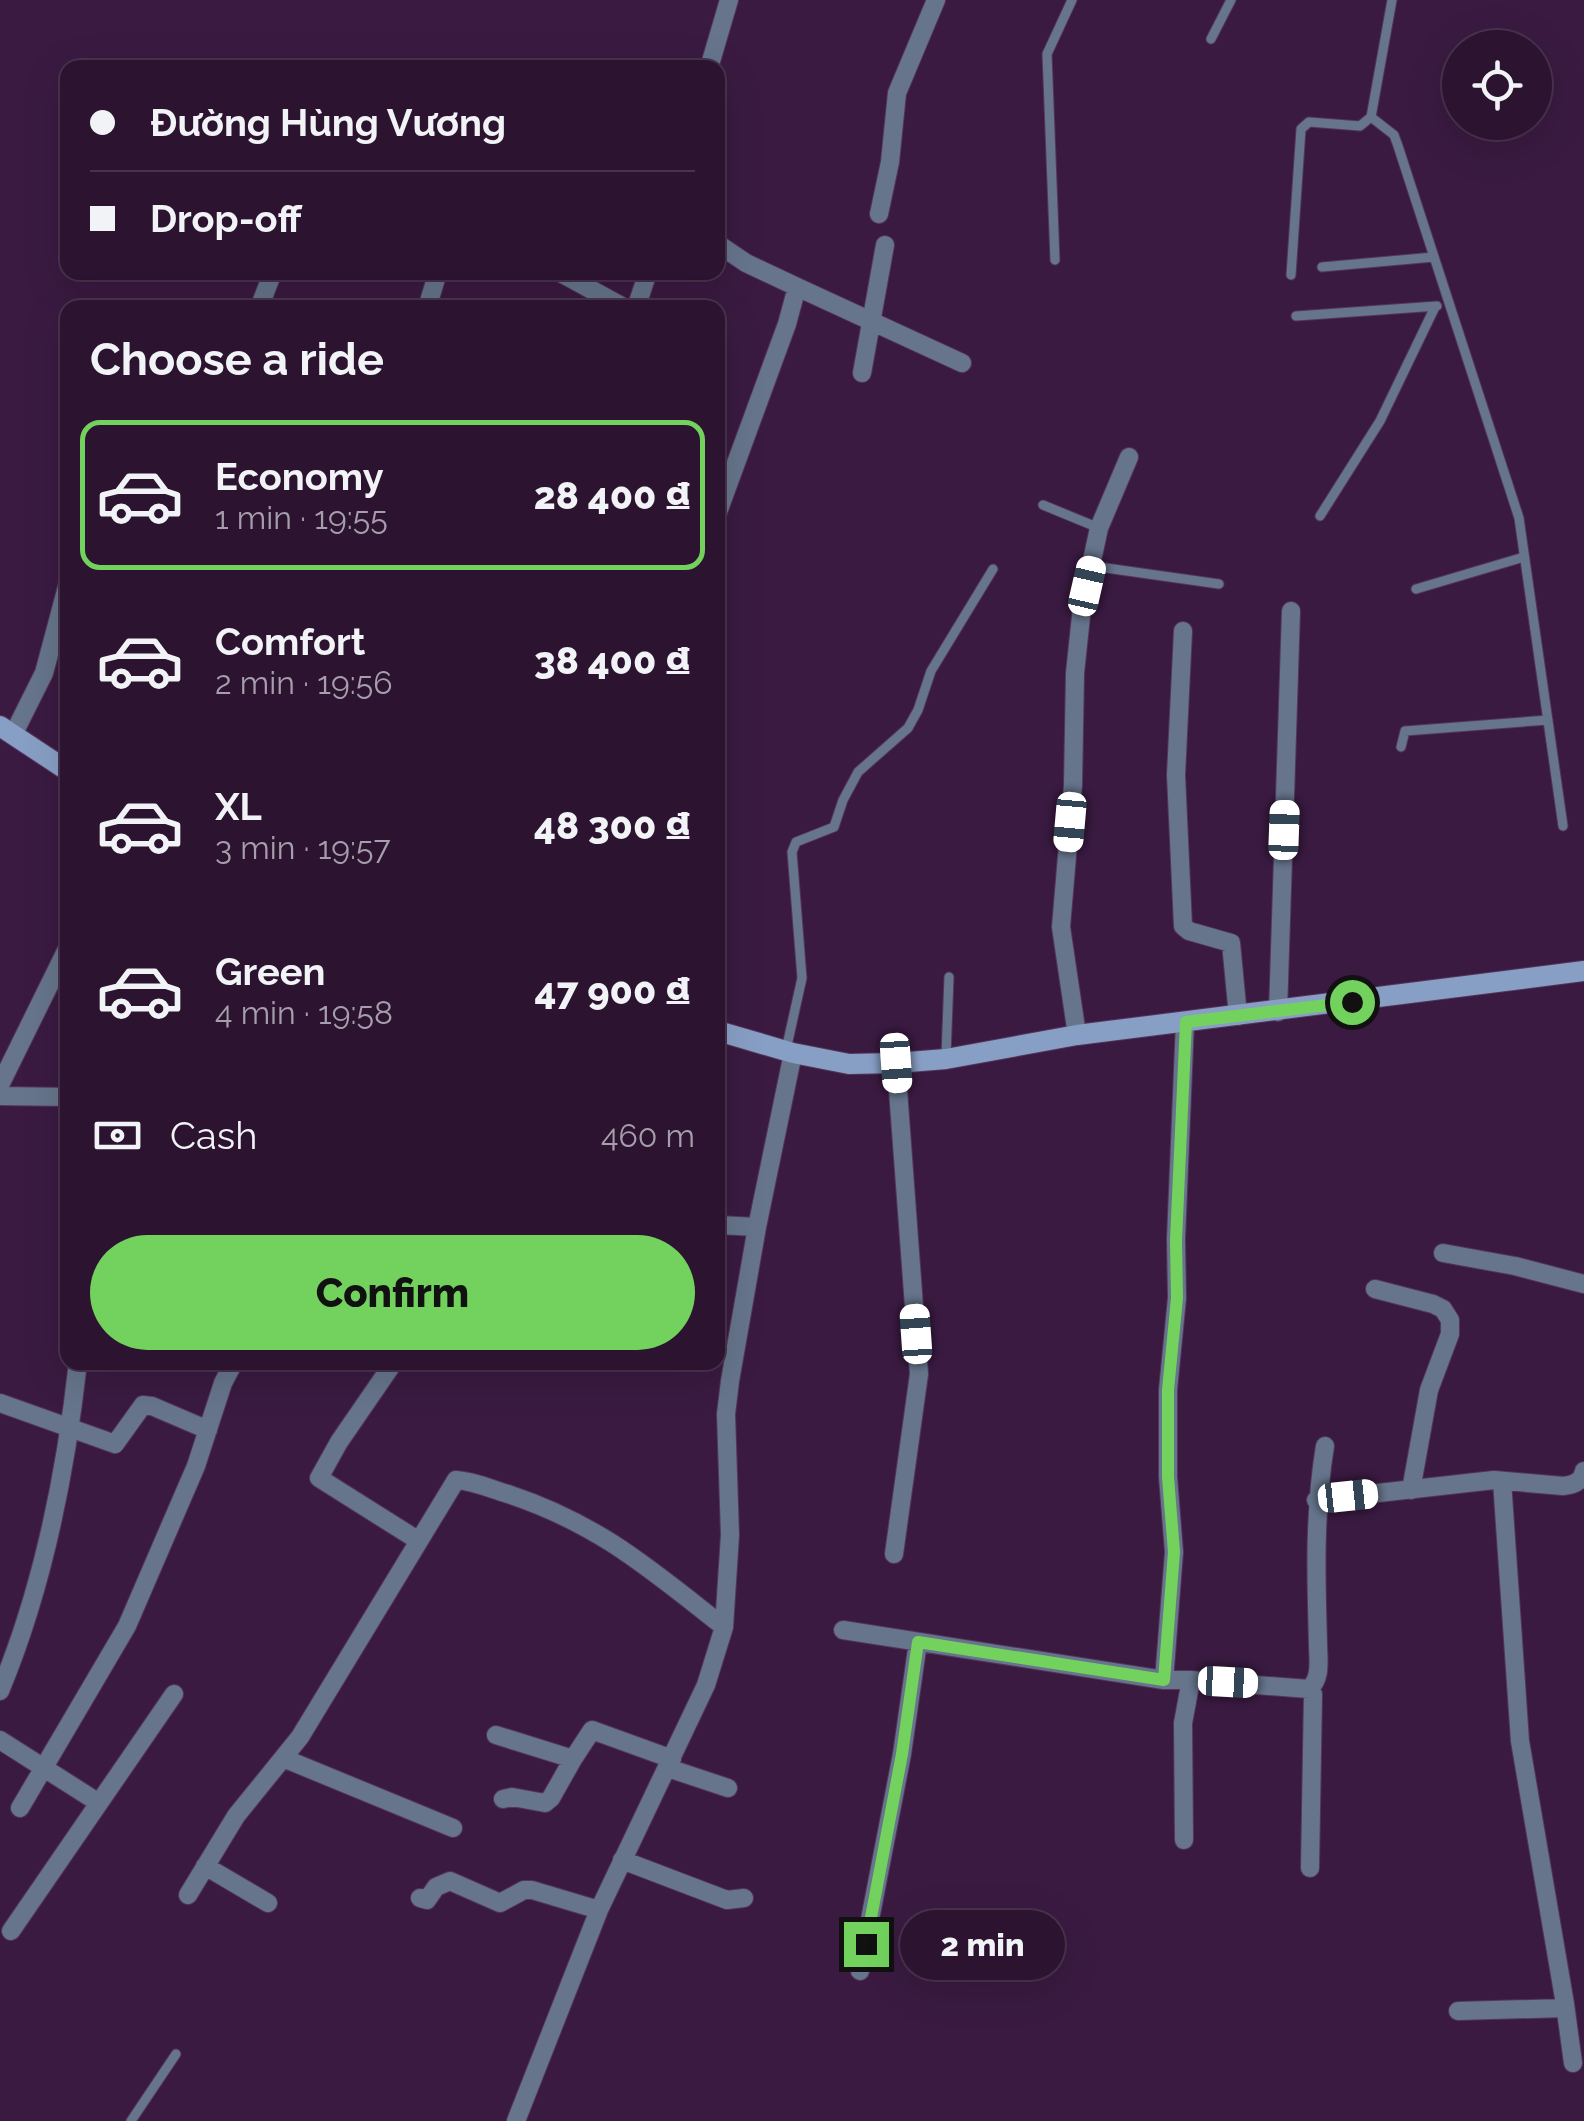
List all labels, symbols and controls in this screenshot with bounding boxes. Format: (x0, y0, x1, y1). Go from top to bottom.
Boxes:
map controls (1442, 30, 1552, 140)
button: locate (1442, 30, 1552, 140)
text: Đường Hùng Vương (150, 100, 506, 145)
text: Drop-off (150, 196, 302, 241)
text: Choose a ride (90, 333, 384, 386)
icon: car (95, 450, 185, 540)
text: Economy (215, 454, 384, 499)
text: 28 400 ₫ (534, 473, 690, 518)
text: 1 min · 19:55 (215, 499, 388, 536)
car (1066, 553, 1108, 619)
icon: car (95, 615, 185, 705)
text: Comfort (215, 619, 365, 664)
text: 38 400 ₫ (534, 638, 690, 683)
text: 2 min · 19:56 (215, 664, 392, 701)
icon: car (95, 780, 185, 870)
text: XL (215, 784, 262, 829)
car (1052, 791, 1088, 853)
car (1268, 799, 1300, 861)
text: 48 300 ₫ (534, 803, 690, 848)
text: 3 min · 19:57 (215, 829, 391, 866)
icon: car (95, 945, 185, 1035)
text: Green (215, 949, 325, 994)
text: 47 900 ₫ (535, 968, 690, 1013)
route start (1330, 980, 1375, 1025)
text: 4 min · 19:58 (215, 994, 393, 1031)
car (879, 1032, 913, 1094)
icon: cash (90, 1108, 145, 1163)
text: Cash (170, 1113, 257, 1158)
text: 460 m (601, 1117, 695, 1154)
button: Confirm (90, 1235, 695, 1350)
car (899, 1303, 933, 1365)
car (1317, 1478, 1379, 1514)
car (1197, 1665, 1259, 1699)
callout: 2 min (901, 1909, 1066, 1979)
route end (844, 1922, 889, 1967)
text: 2 min (940, 1926, 1025, 1963)

